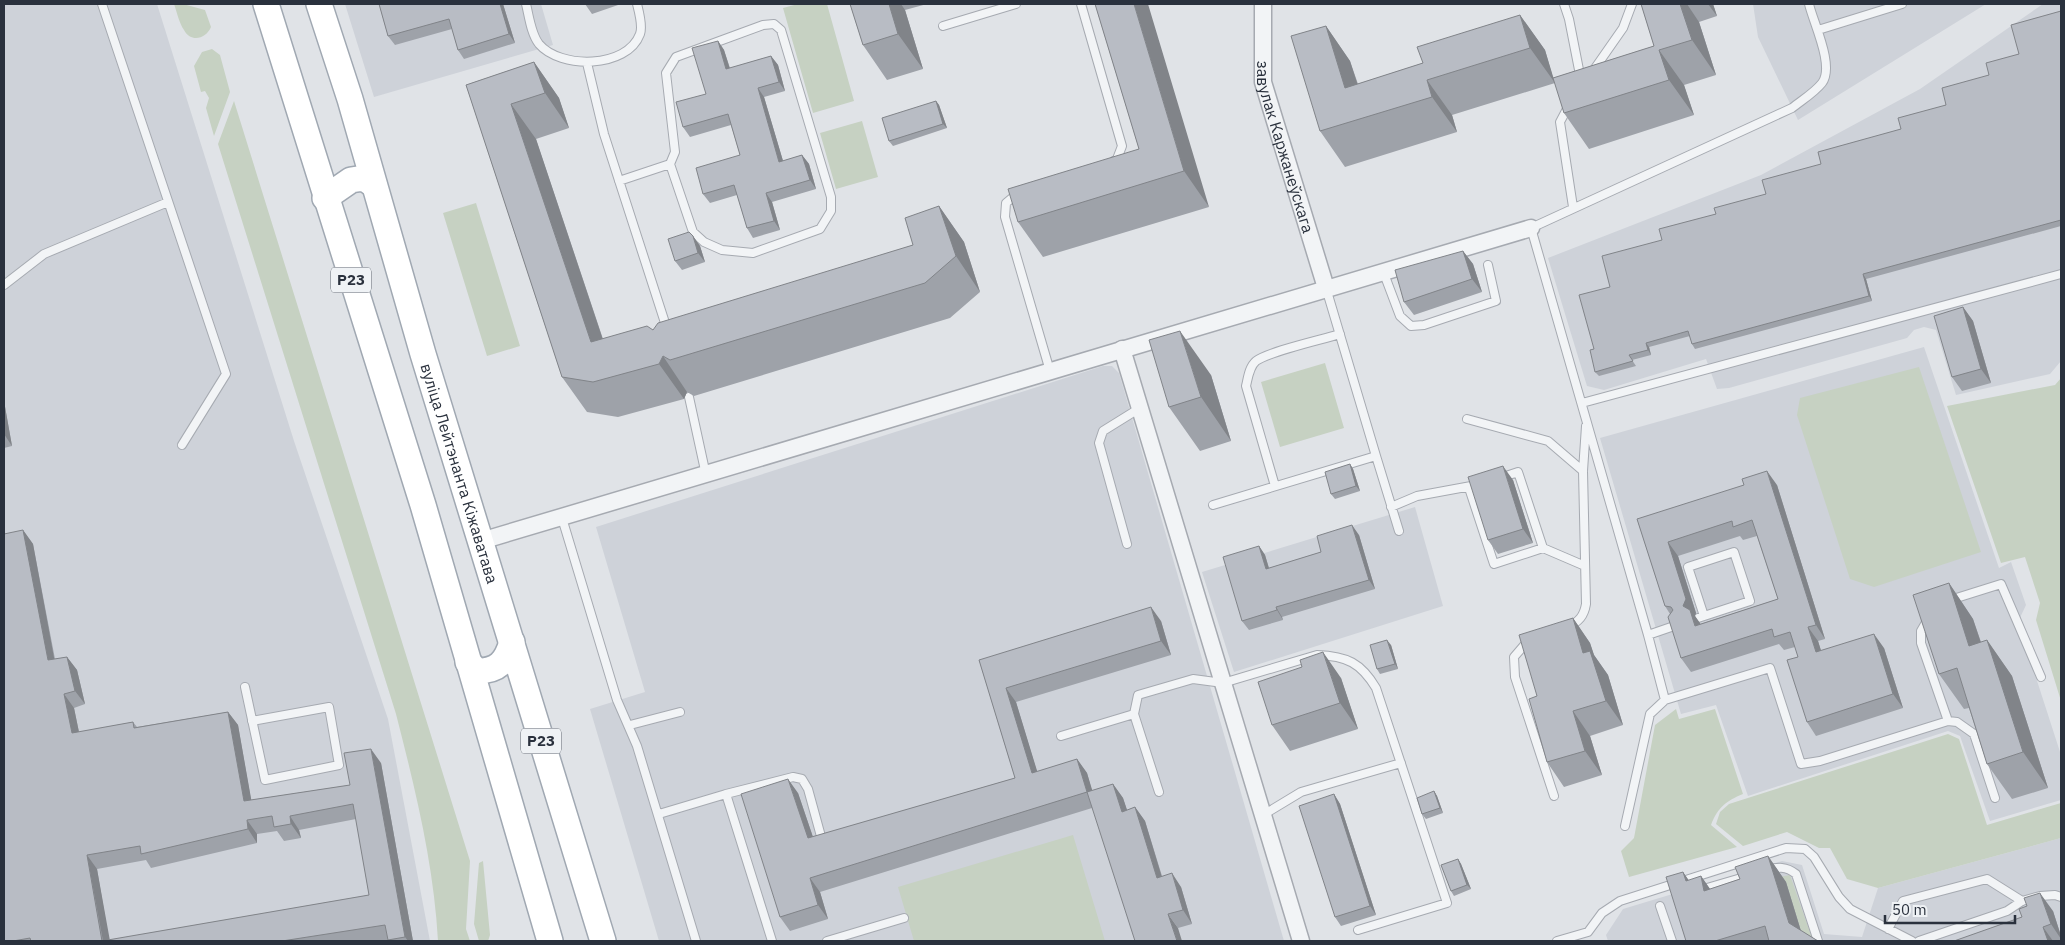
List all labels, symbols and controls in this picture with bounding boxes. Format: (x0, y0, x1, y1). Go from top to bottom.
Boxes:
street label: завулак Каржанеўскага (1253, 61, 1319, 236)
road number: Р23 (331, 268, 371, 292)
street label: вуліца Лейтэнанта Кіжаватава (416, 361, 503, 586)
road number: Р23 (521, 728, 561, 754)
scale bar (1885, 892, 2015, 924)
text: 50 m (1892, 900, 1927, 919)

